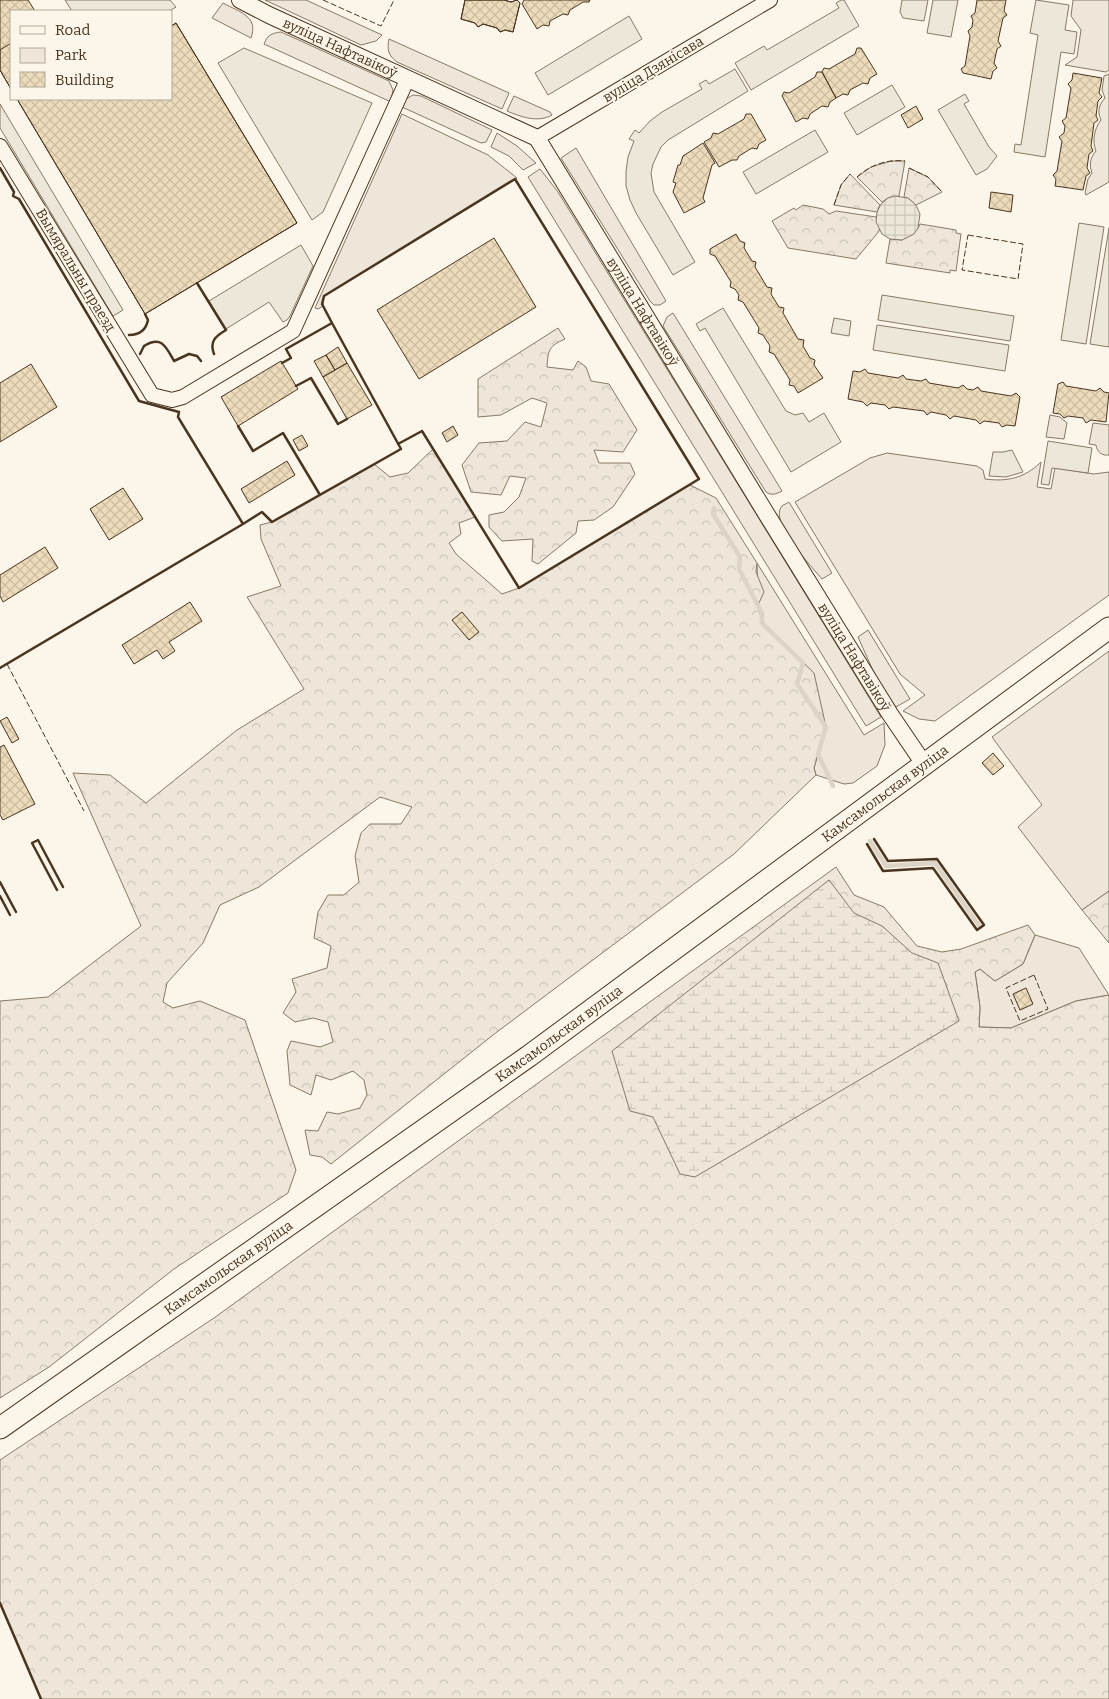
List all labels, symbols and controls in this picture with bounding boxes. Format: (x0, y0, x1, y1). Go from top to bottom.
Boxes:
legend (10, 10, 172, 100)
street label: вуліца Нафтавікоў (280, 14, 401, 82)
text: Road (55, 21, 90, 39)
street label: вуліца Дзянісава (600, 33, 707, 106)
text: Park (55, 46, 87, 64)
text: Building (55, 71, 114, 89)
street label: Вымяральны праезд (32, 206, 119, 335)
street label: вуліца Нафтавікоў (603, 254, 682, 370)
street label: вуліца Нафтавікоў (814, 600, 895, 715)
street label: Камсамольская вуліца (819, 741, 952, 846)
street label: Камсамольская вуліца (492, 982, 626, 1086)
street label: Камсамольская вуліца (161, 1217, 296, 1319)

